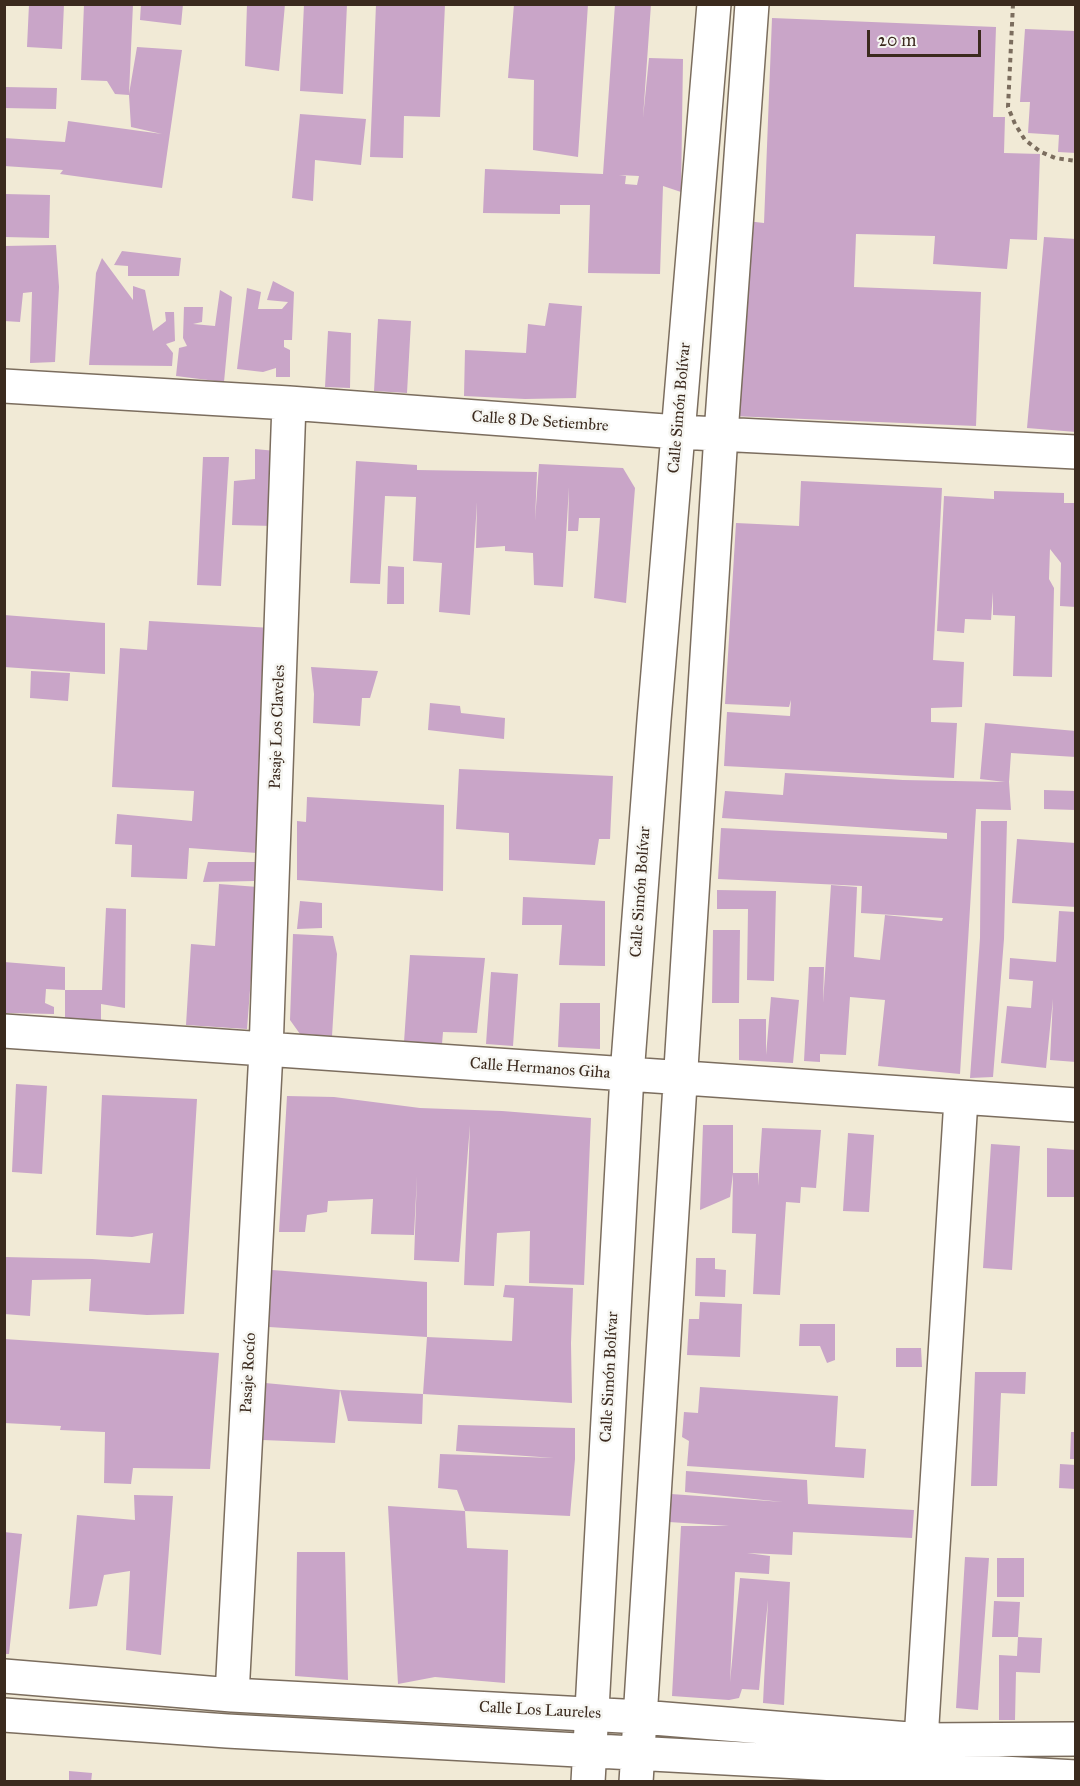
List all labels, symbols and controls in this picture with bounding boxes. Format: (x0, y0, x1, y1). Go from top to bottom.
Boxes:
scale bar (870, 18, 984, 56)
text: 20 m (878, 29, 916, 51)
street label: Calle Simón Bolívar (665, 342, 695, 474)
street label: Calle 8 De Setiembre (471, 408, 609, 436)
street label: Pasaje Los Claveles (266, 665, 290, 789)
street label: Calle Simón Bolívar (627, 826, 655, 958)
street label: Calle Hermanos Giha (469, 1055, 611, 1083)
street label: Calle Simón Bolívar (597, 1311, 623, 1443)
street label: Pasaje Rocío (237, 1332, 261, 1414)
street label: Calle Los Laureles (479, 1698, 601, 1724)

